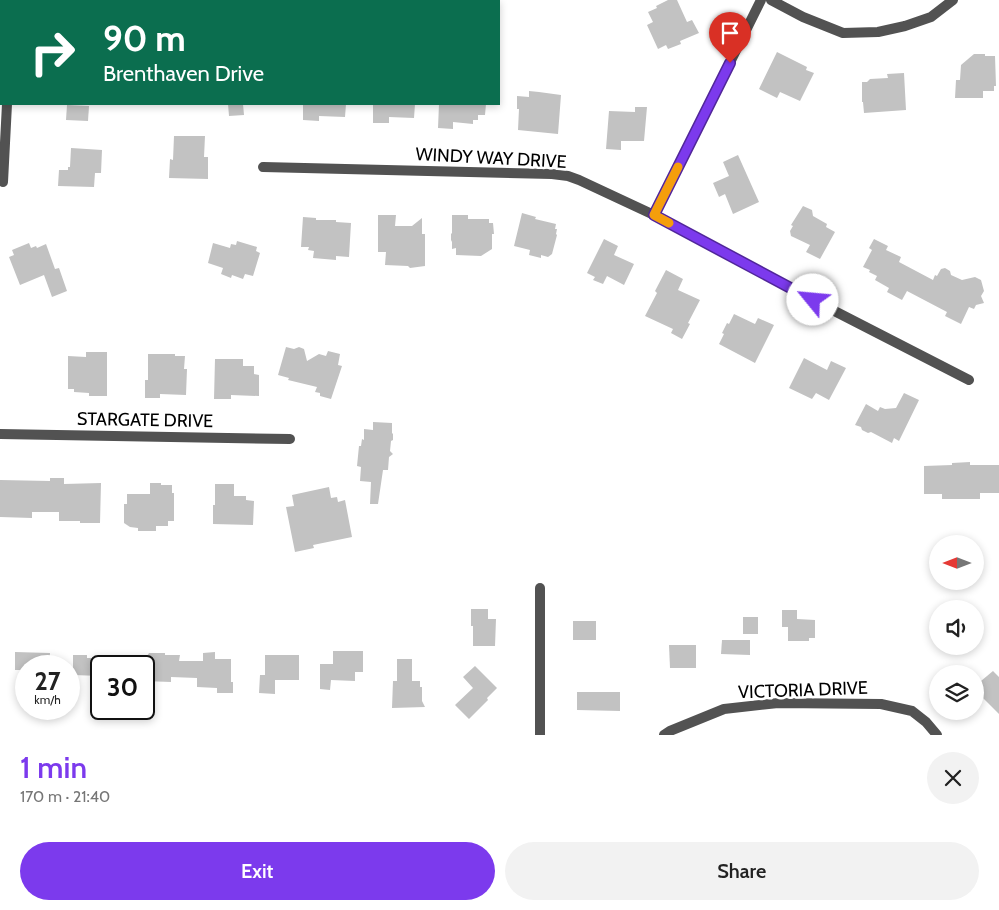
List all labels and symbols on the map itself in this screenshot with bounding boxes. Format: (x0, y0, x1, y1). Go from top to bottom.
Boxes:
pin (709, 12, 751, 63)
street label: WINDY WAY DRIVE (415, 143, 567, 173)
position arrow (786, 273, 838, 325)
street label: STARGATE DRIVE (77, 408, 213, 432)
north arrow (929, 535, 984, 590)
speed limit sign: 30 (90, 655, 155, 720)
street label: VICTORIA DRIVE (738, 677, 868, 703)

